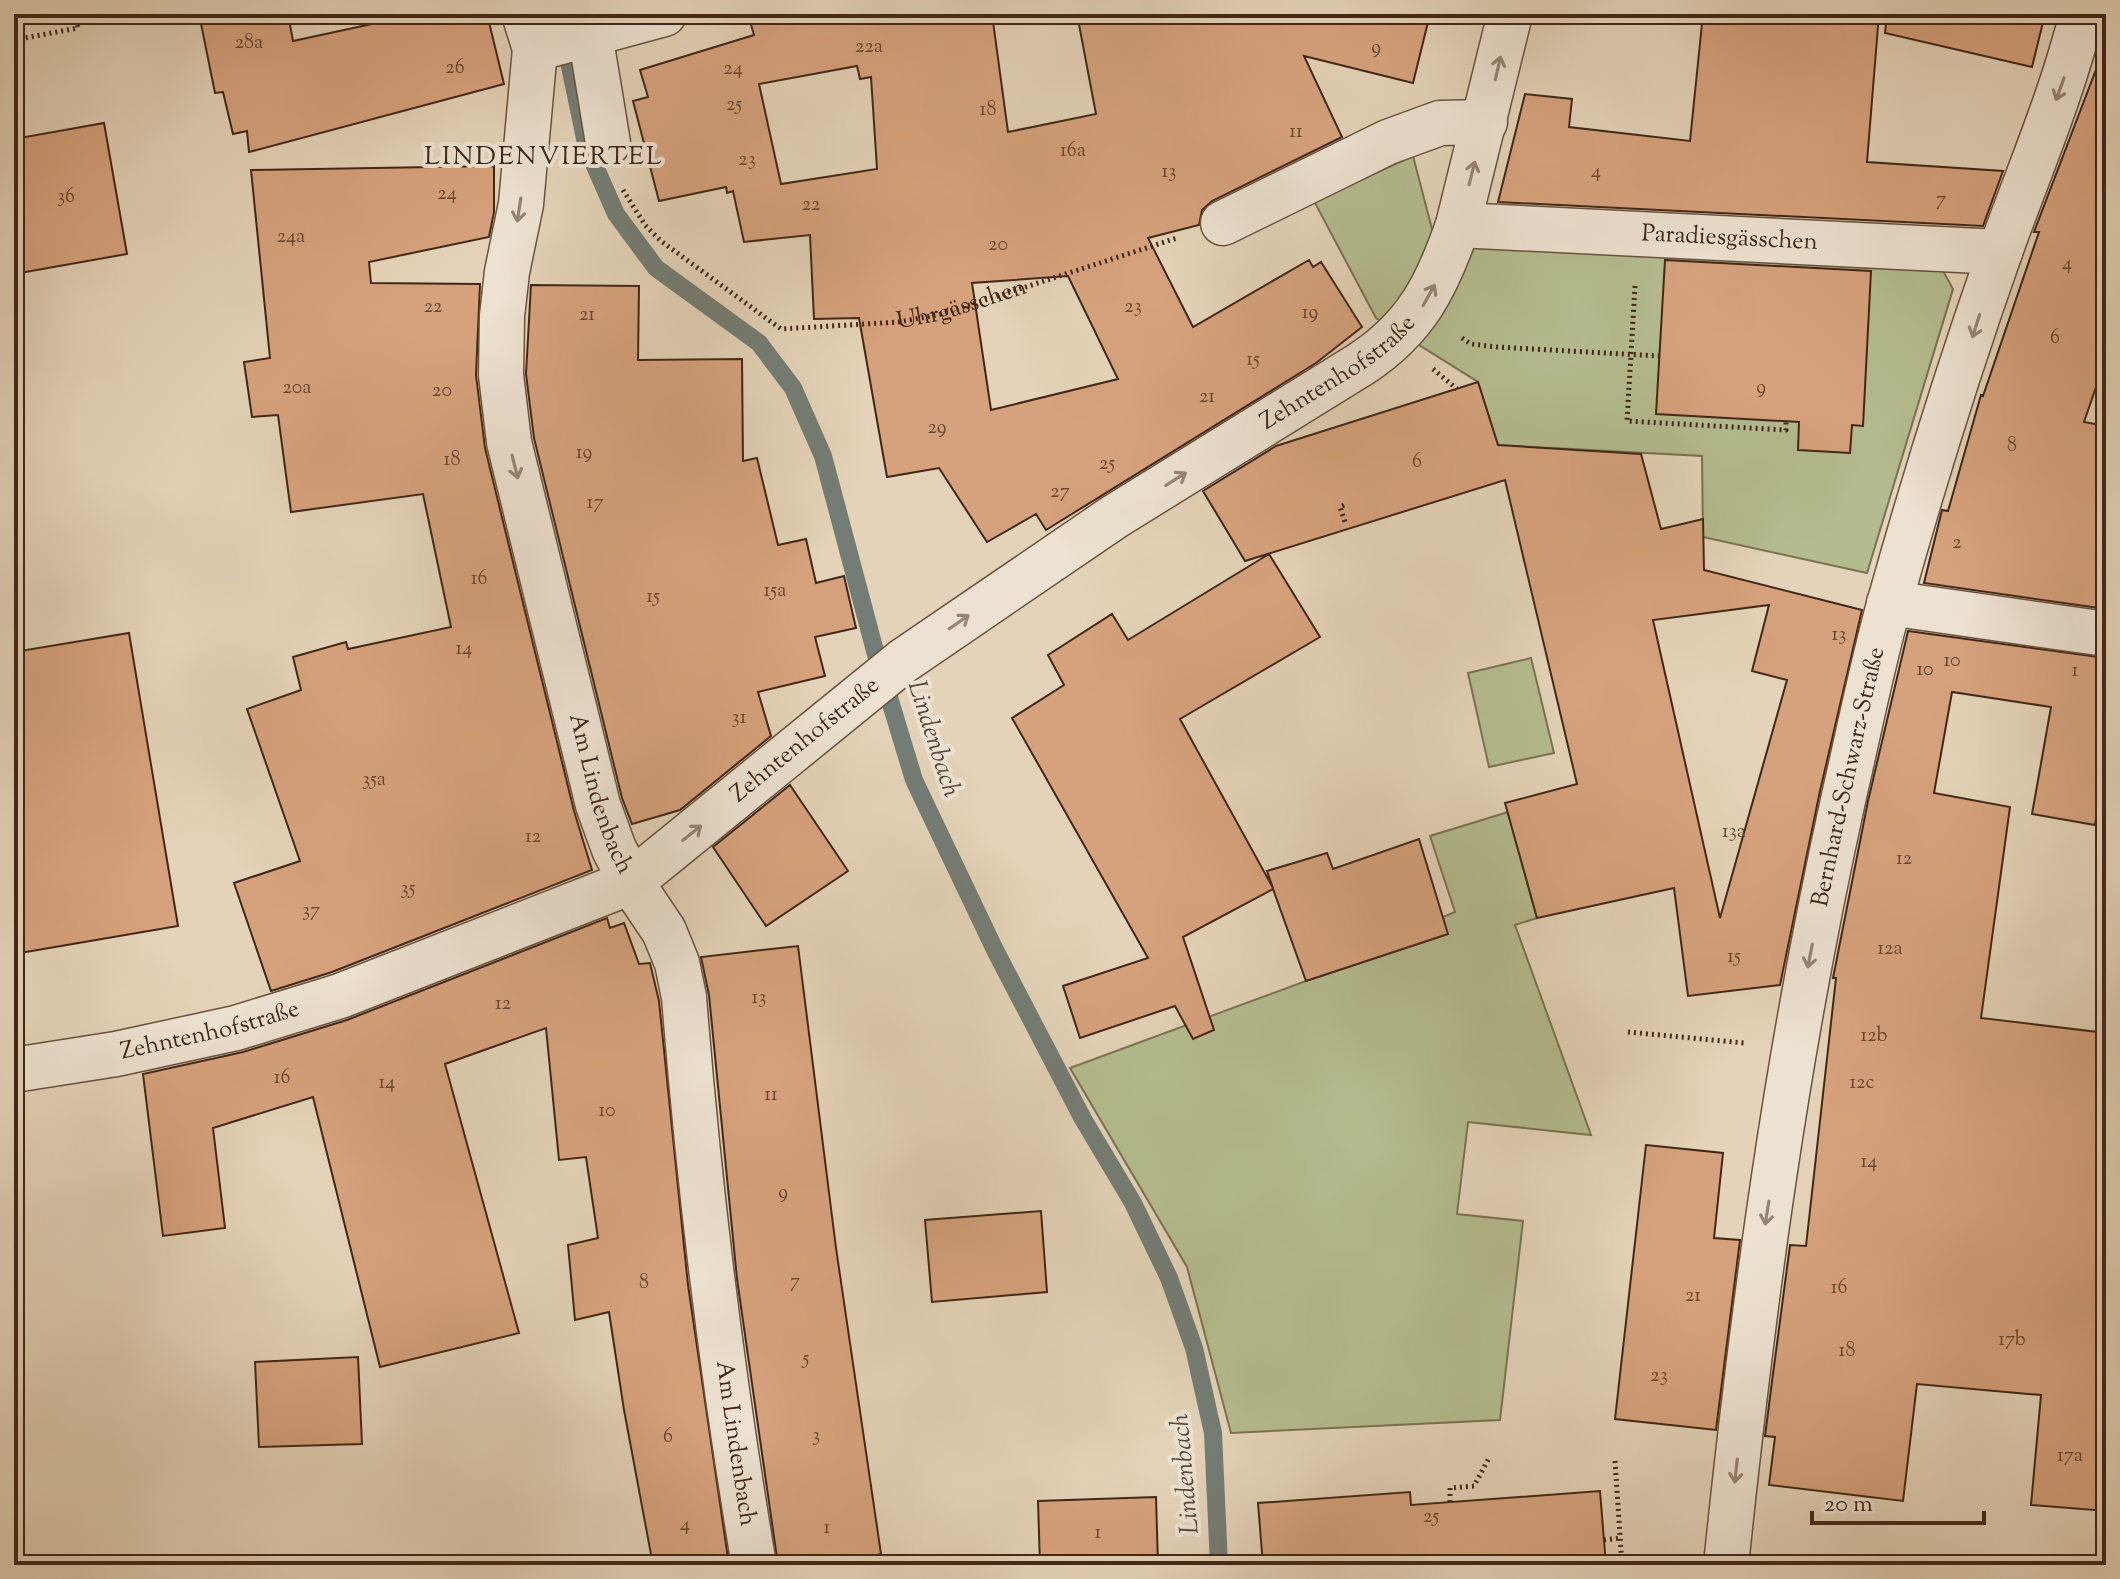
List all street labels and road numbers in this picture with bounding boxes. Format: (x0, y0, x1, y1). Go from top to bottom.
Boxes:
street label: Paradiesgässchen (1641, 217, 1819, 260)
street label: Uhrgässchen (894, 271, 1031, 339)
street label: Zehntenhofstraße (1254, 308, 1424, 439)
street label: Bernhard-Schwarz-Straße (1804, 644, 1894, 910)
street label: Zehntenhofstraße (724, 669, 887, 811)
street label: Am Lindenbach (559, 710, 641, 880)
street label: Zehntenhofstraße (117, 992, 304, 1070)
street label: Am Lindenbach (706, 1359, 764, 1529)

